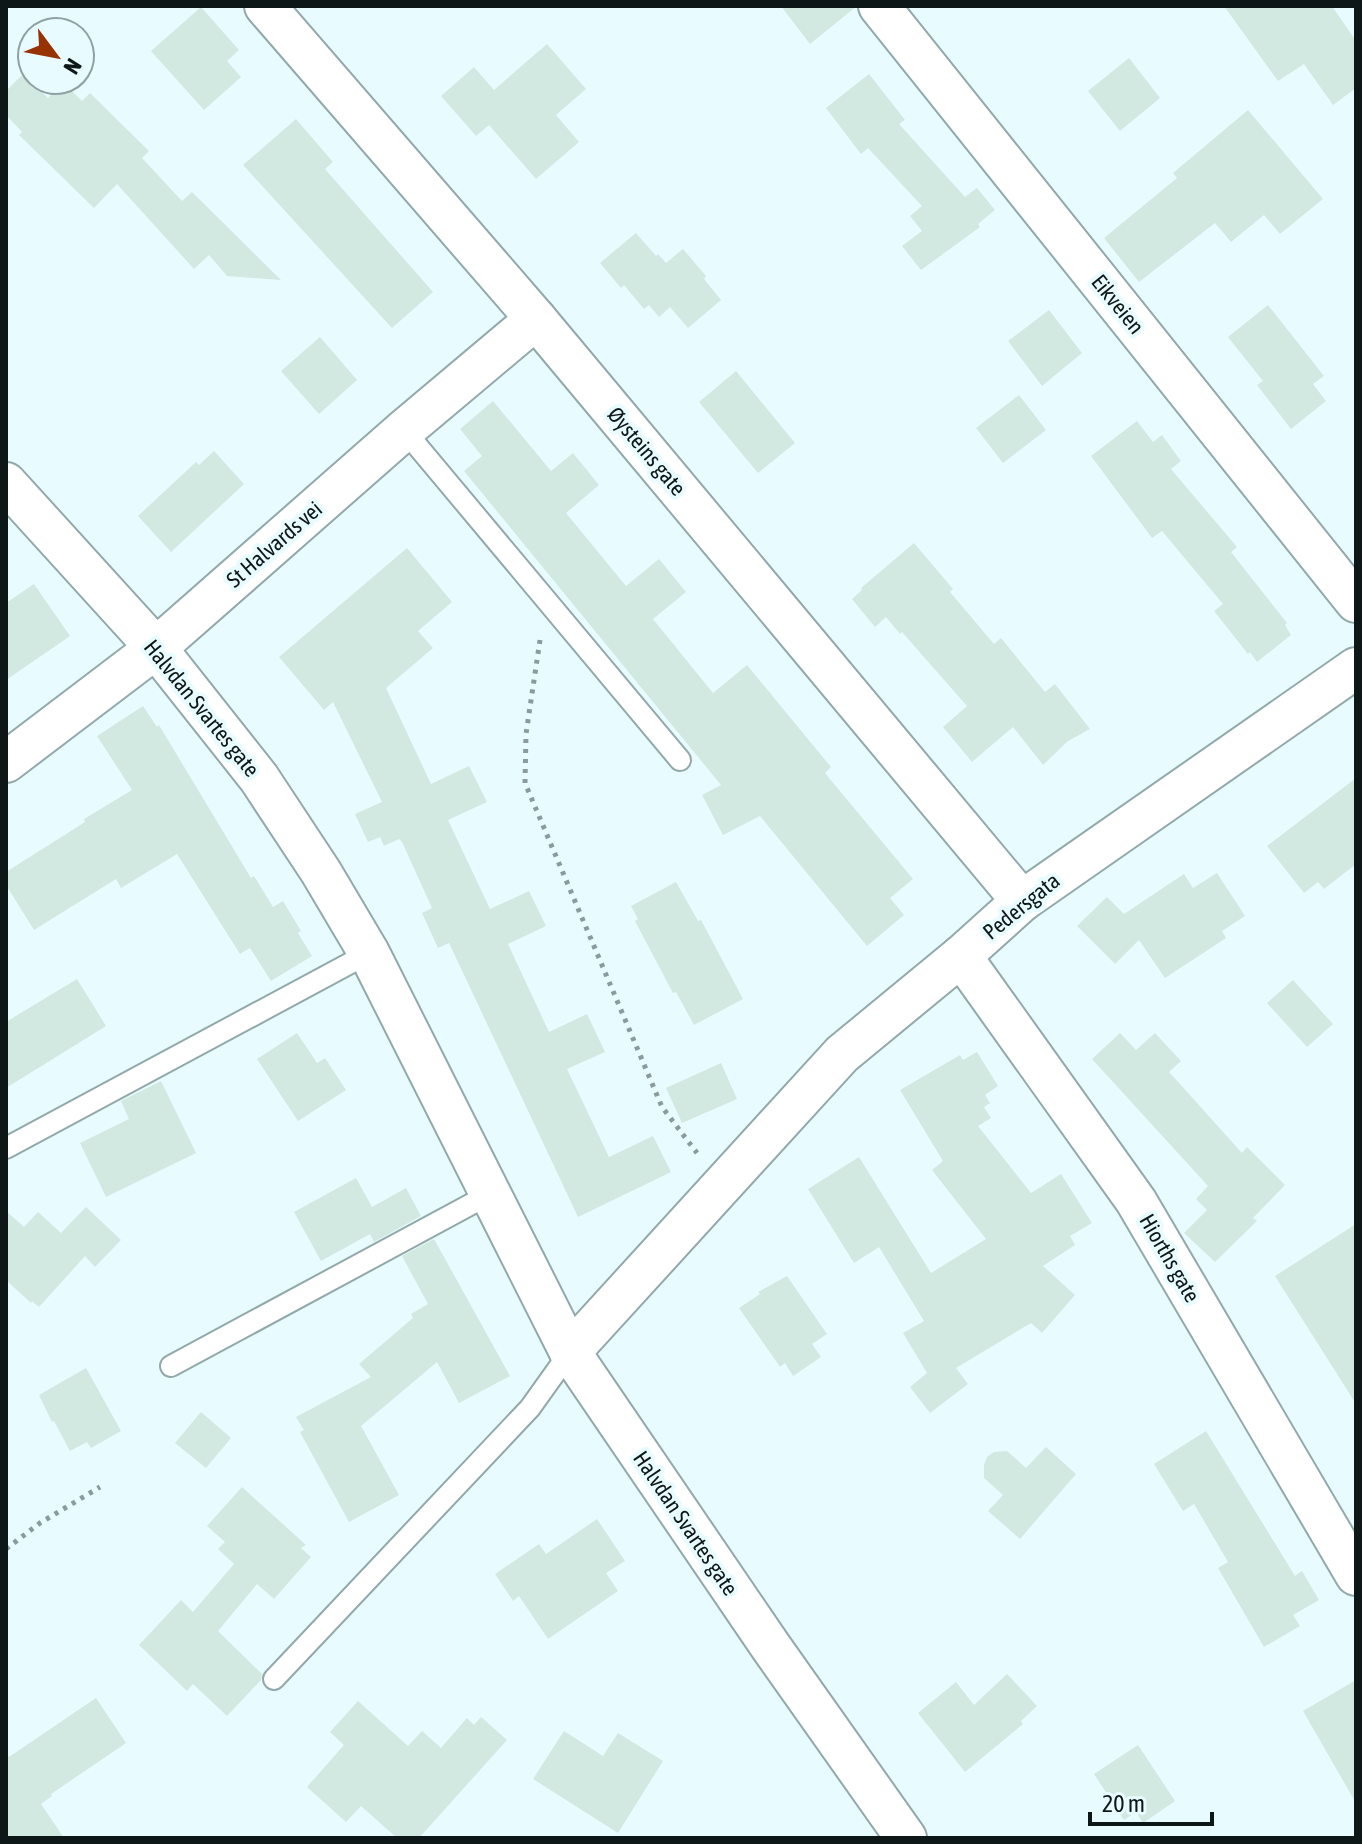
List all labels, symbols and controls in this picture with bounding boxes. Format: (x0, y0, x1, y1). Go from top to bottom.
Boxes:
north arrow (16, 16, 96, 96)
text: N (58, 54, 87, 79)
street label: Eikveien (1086, 269, 1150, 339)
street label: Øysteins gate (602, 401, 692, 501)
street label: St Halvards vei (221, 496, 327, 592)
street label: Halvdan Svartes gate (139, 634, 265, 782)
street label: Pedersgata (977, 867, 1065, 945)
street label: Hiorths gate (1134, 1209, 1206, 1307)
street label: Halvdan Svartes gate (628, 1446, 744, 1600)
scale bar (1090, 1776, 1212, 1826)
text: 20 m (1102, 1790, 1145, 1817)

